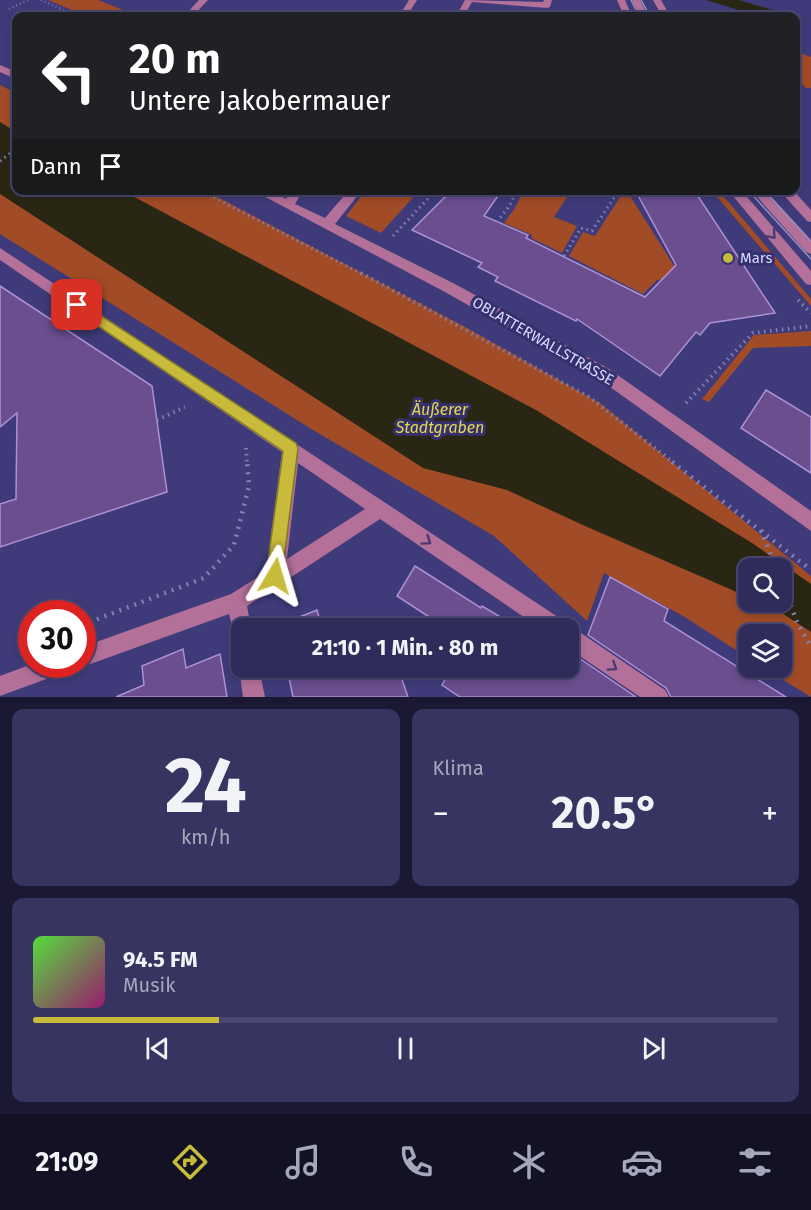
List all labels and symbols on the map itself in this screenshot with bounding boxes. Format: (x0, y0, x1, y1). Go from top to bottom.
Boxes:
one-way arrow (765, 228, 776, 239)
place label: Mars (740, 249, 772, 267)
marker: Mars (721, 251, 735, 265)
pin (51, 279, 102, 330)
street label: OBLATTERWALLSTRASSE (469, 293, 617, 389)
water label: Äußerer Stadtgraben (395, 400, 484, 437)
one-way arrow (420, 534, 431, 545)
position arrow (243, 544, 307, 608)
speed limit sign: 30 (18, 600, 96, 678)
one-way arrow (607, 660, 618, 671)

